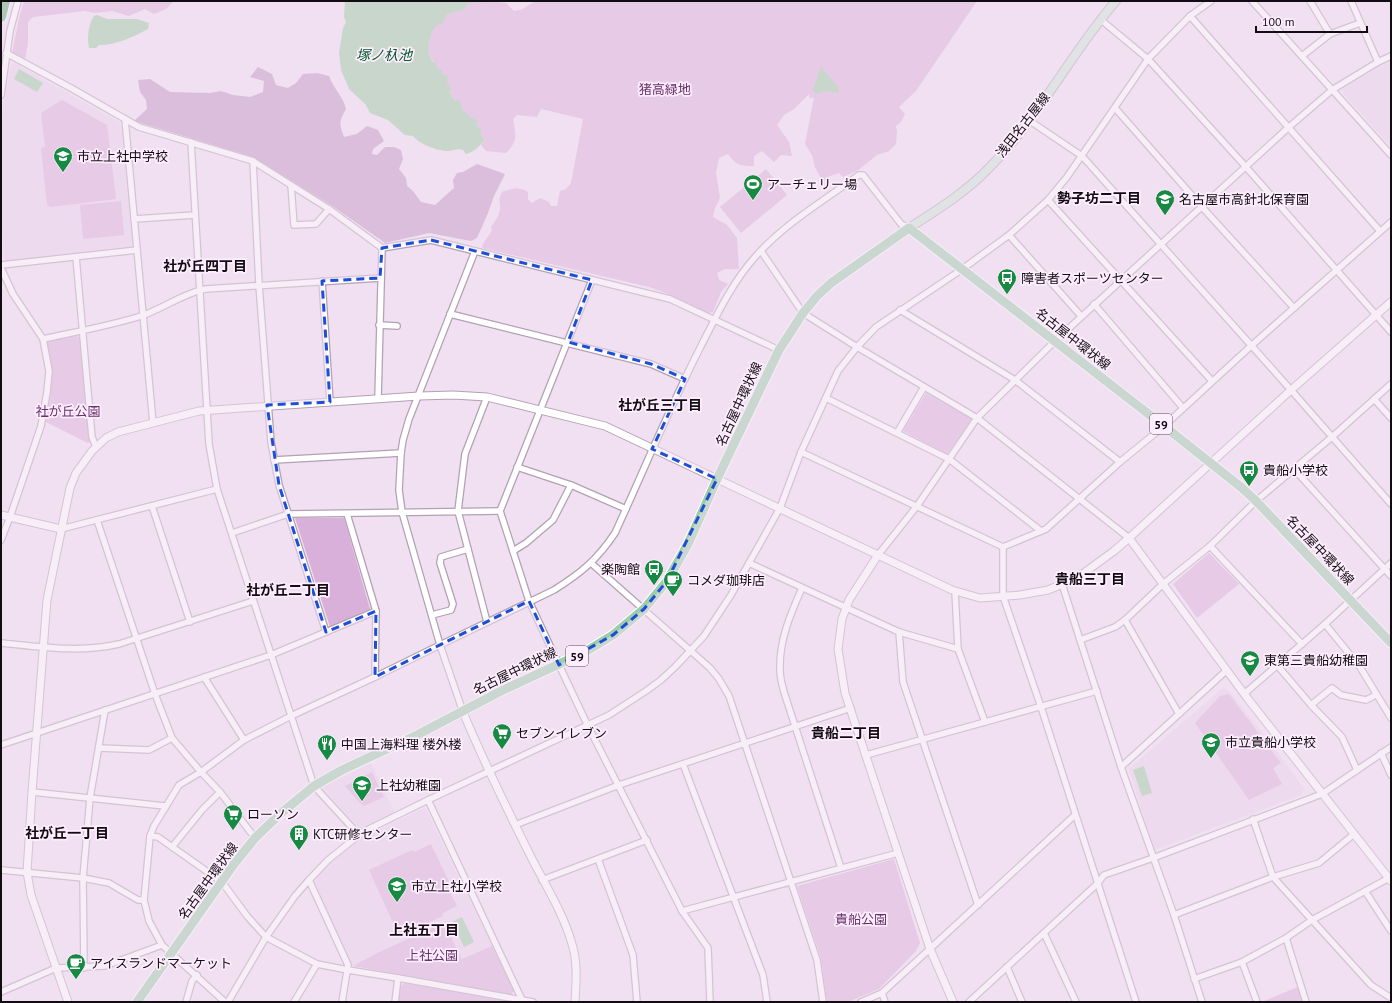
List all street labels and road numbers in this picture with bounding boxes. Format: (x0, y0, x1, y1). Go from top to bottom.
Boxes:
street label: 浅田名古屋線 (992, 89, 1054, 161)
street label: 名古屋中環状線 (1032, 304, 1114, 374)
street label: 名古屋中環状線 (712, 359, 766, 449)
road number: 59 (1150, 414, 1172, 434)
street label: 名古屋中環状線 (1282, 511, 1358, 589)
street label: 名古屋中環状線 (470, 643, 560, 699)
road number: 59 (566, 646, 588, 666)
street label: 名古屋中環状線 (174, 839, 242, 923)

